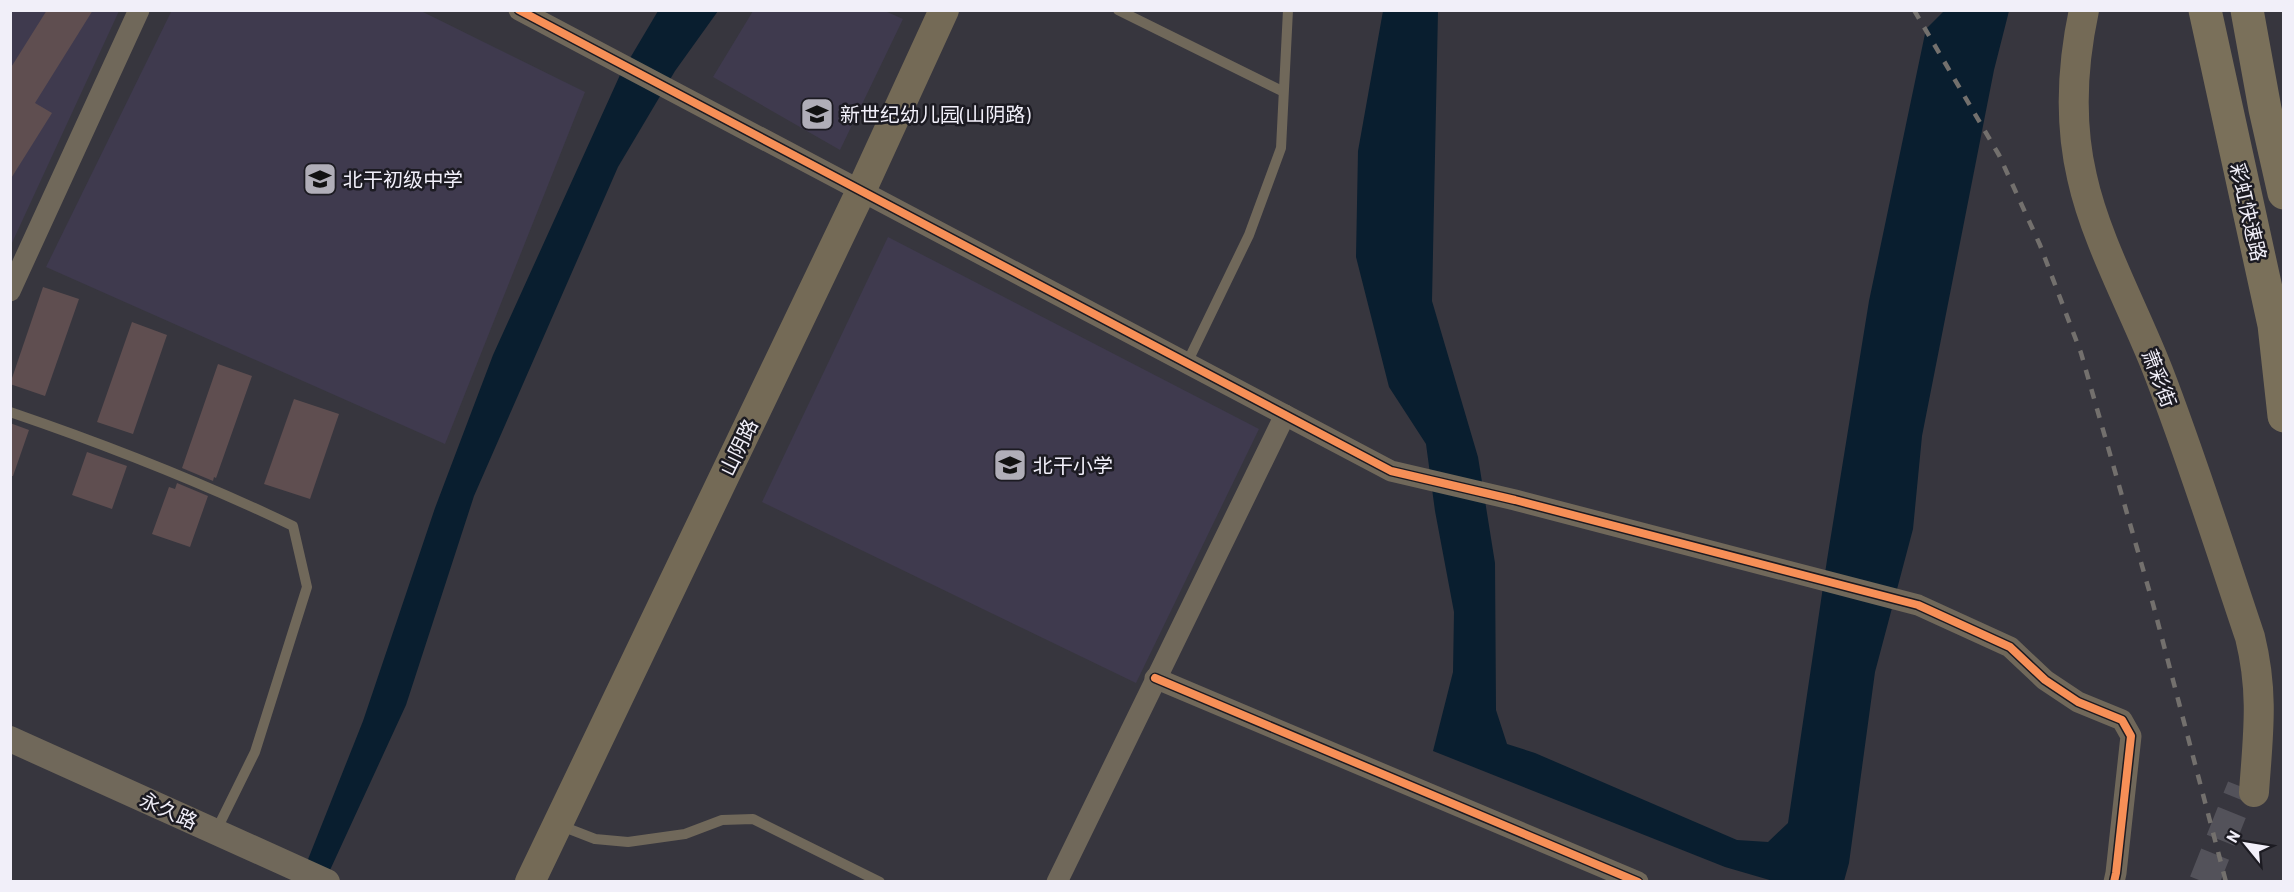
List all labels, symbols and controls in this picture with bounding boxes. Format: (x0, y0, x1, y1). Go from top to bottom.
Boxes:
school or university icon: 新世纪幼儿园(山阴路) (799, 96, 835, 132)
place label: 新世纪幼儿园(山阴路) (840, 102, 1031, 126)
school or university icon: 北干初级中学 (302, 161, 338, 197)
street label: 彩虹快速路 (2226, 161, 2272, 263)
place label: 北干初级中学 (343, 167, 463, 191)
street label: 萧彩街 (2138, 346, 2182, 410)
street label: 山阴路 (714, 415, 762, 479)
school or university icon: 北干小学 (992, 447, 1028, 483)
place label: 北干小学 (1033, 453, 1113, 477)
street label: 永久路 (137, 787, 201, 833)
north arrow (2216, 814, 2276, 874)
text: N (2222, 827, 2243, 846)

